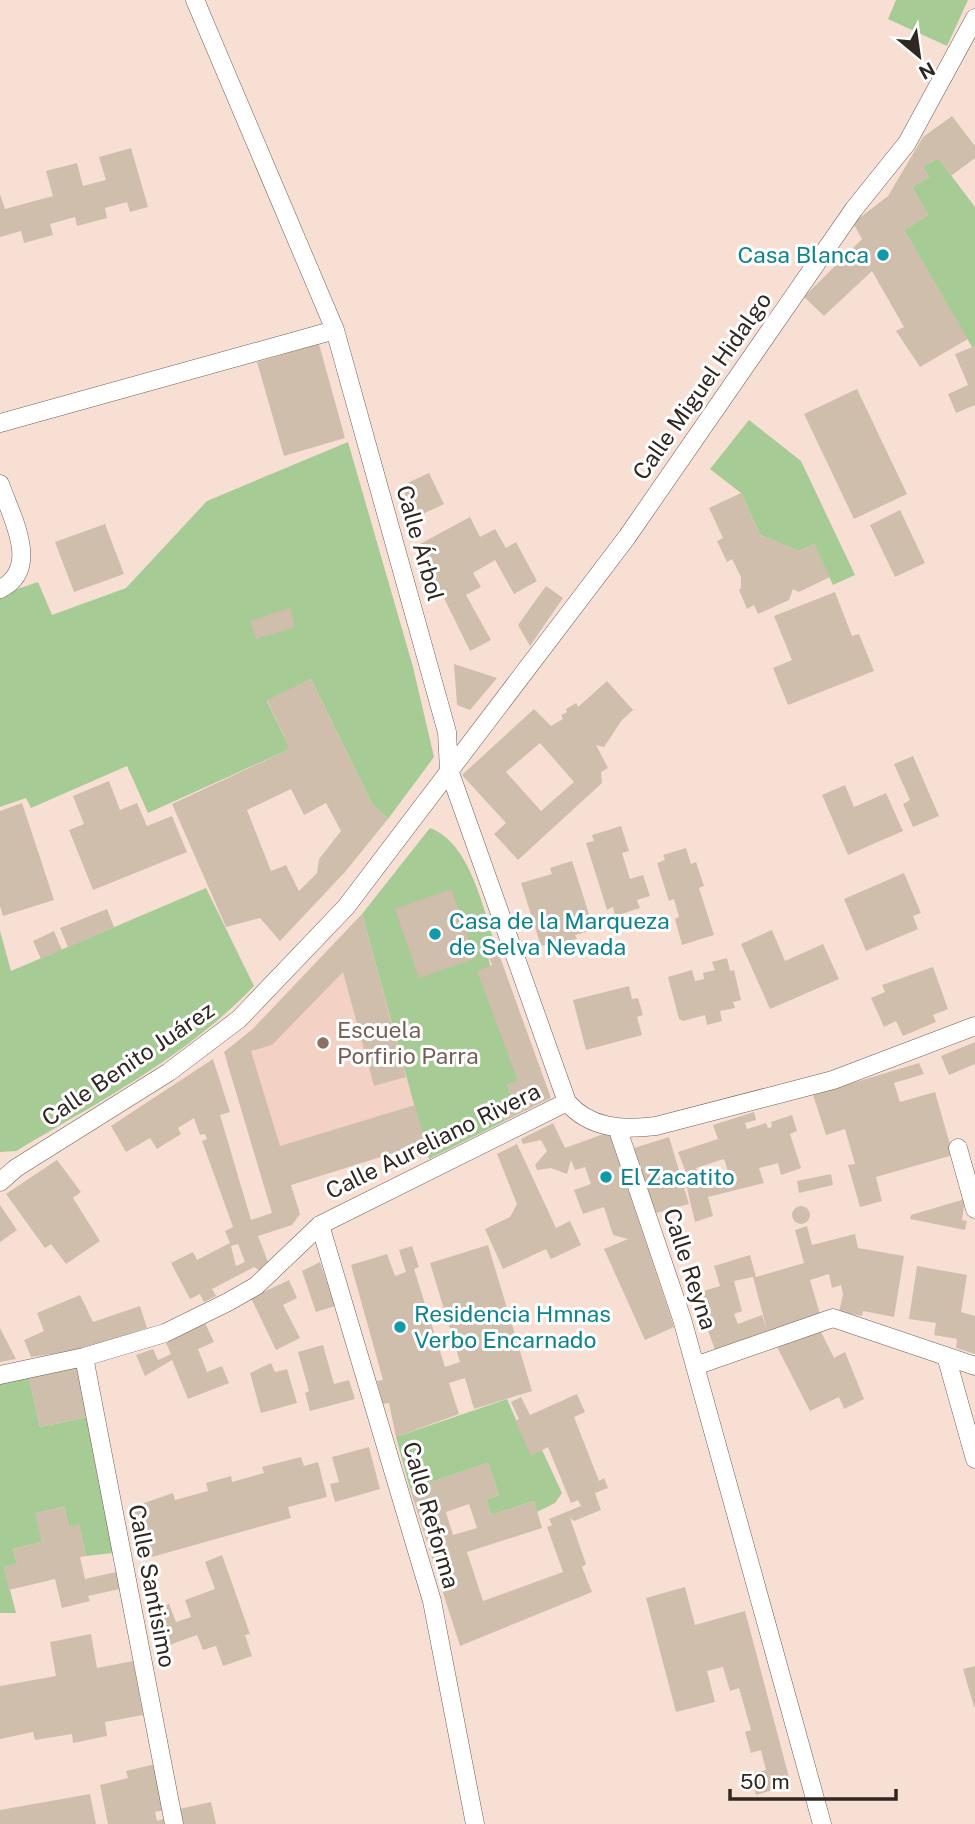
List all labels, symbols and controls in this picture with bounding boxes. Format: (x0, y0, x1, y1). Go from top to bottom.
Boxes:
north arrow (884, 21, 954, 91)
text: N (915, 58, 939, 84)
place label: Casa Blanca (737, 241, 869, 268)
marker: Casa Blanca (875, 247, 891, 263)
street label: Calle Miguel Hidalgo (627, 287, 777, 485)
street label: Calle Árbol (391, 482, 450, 604)
place label: Casa de la Marqueza de Selva Nevada (449, 907, 670, 960)
marker: Casa de la Marqueza de Selva Nevada (427, 926, 443, 942)
street label: Calle Benito Juárez (36, 996, 219, 1131)
place label: Escuela Porfirio Parra (337, 1016, 479, 1069)
marker: Escuela Porfirio Parra (315, 1035, 331, 1051)
street label: Calle Aureliano Rivera (321, 1077, 544, 1204)
place label: El Zacatito (620, 1163, 735, 1190)
marker: El Zacatito (598, 1169, 614, 1185)
street label: Calle Reyna (658, 1205, 723, 1333)
place label: Residencia Hmnas Verbo Encarnado (414, 1300, 611, 1353)
marker: Residencia Hmnas Verbo Encarnado (392, 1319, 408, 1335)
street label: Calle Reforma (398, 1438, 465, 1591)
street label: Calle Santisimo (123, 1502, 182, 1670)
scale bar (730, 1758, 896, 1802)
text: 50 m (740, 1769, 790, 1794)

